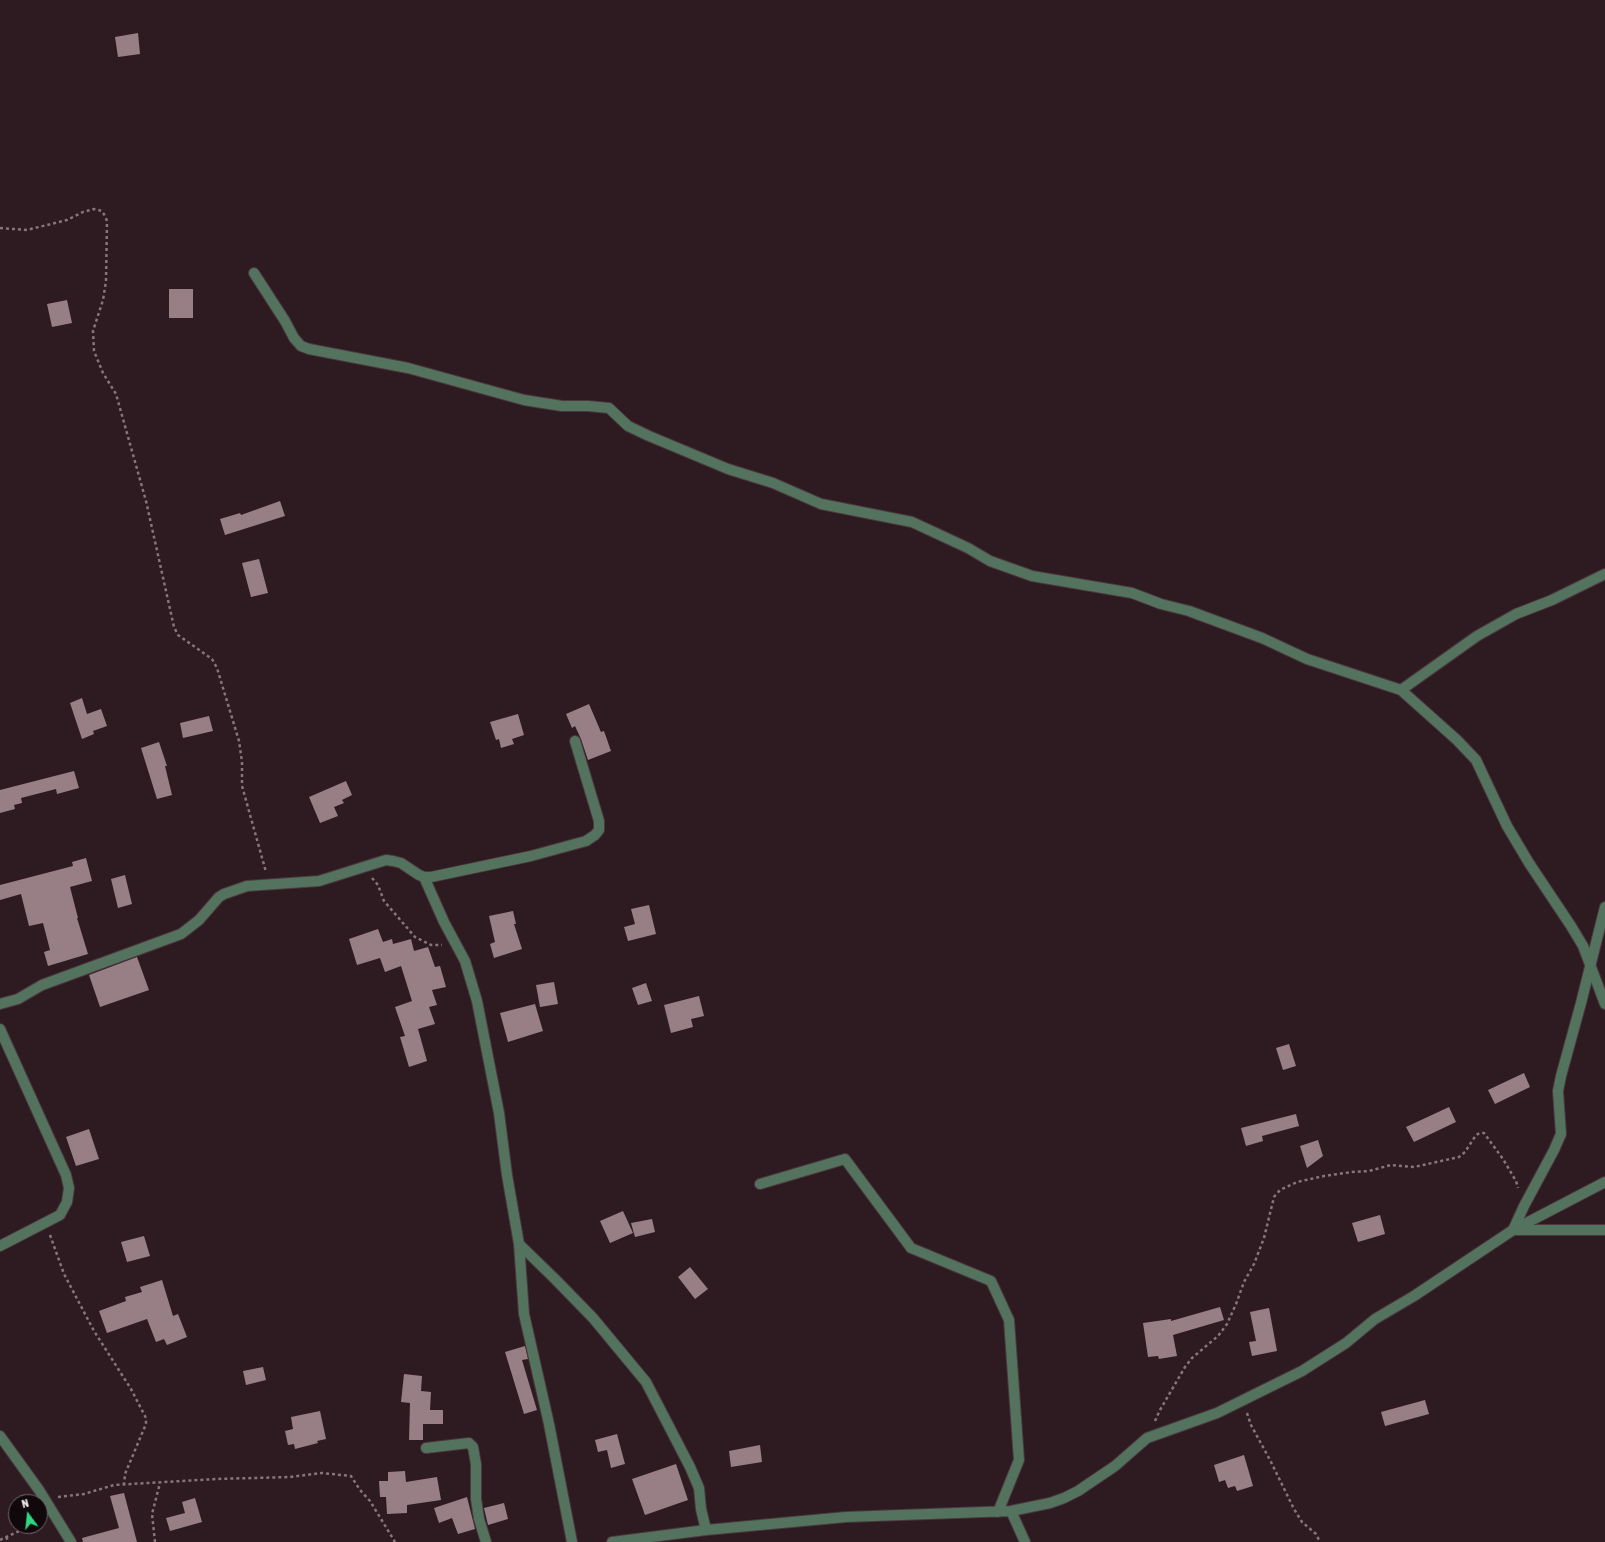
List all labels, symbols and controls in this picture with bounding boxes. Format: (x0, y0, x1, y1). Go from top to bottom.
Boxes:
north arrow (8, 1494, 48, 1534)
text: N (20, 1497, 30, 1510)

